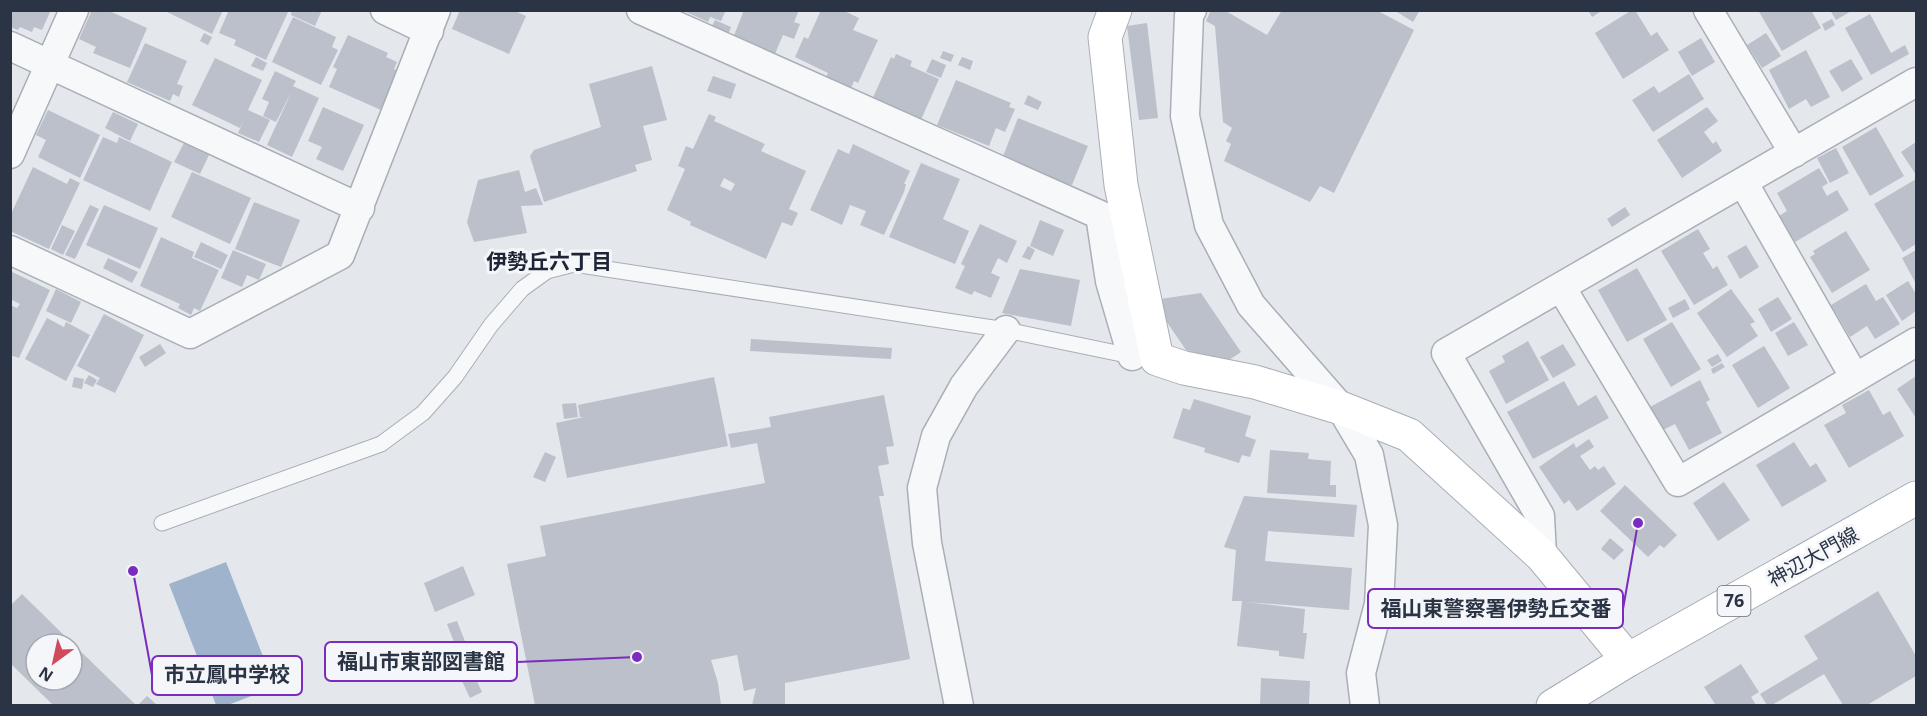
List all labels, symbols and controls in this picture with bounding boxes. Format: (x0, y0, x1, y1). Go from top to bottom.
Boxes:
district label: 伊勢丘六丁目 (486, 247, 612, 275)
street label: 神辺大門線 (1762, 521, 1863, 593)
road number: 76 (1718, 586, 1750, 616)
callout: 福山東警察署伊勢丘交番 (1368, 589, 1623, 628)
text: 福山東警察署伊勢丘交番 (1381, 594, 1612, 622)
north arrow (24, 632, 84, 692)
callout: 福山市東部図書館 (325, 642, 517, 681)
text: 福山市東部図書館 (337, 647, 505, 675)
callout: 市立鳳中学校 (152, 656, 302, 695)
text: 市立鳳中学校 (164, 660, 290, 688)
text: N (34, 662, 57, 687)

